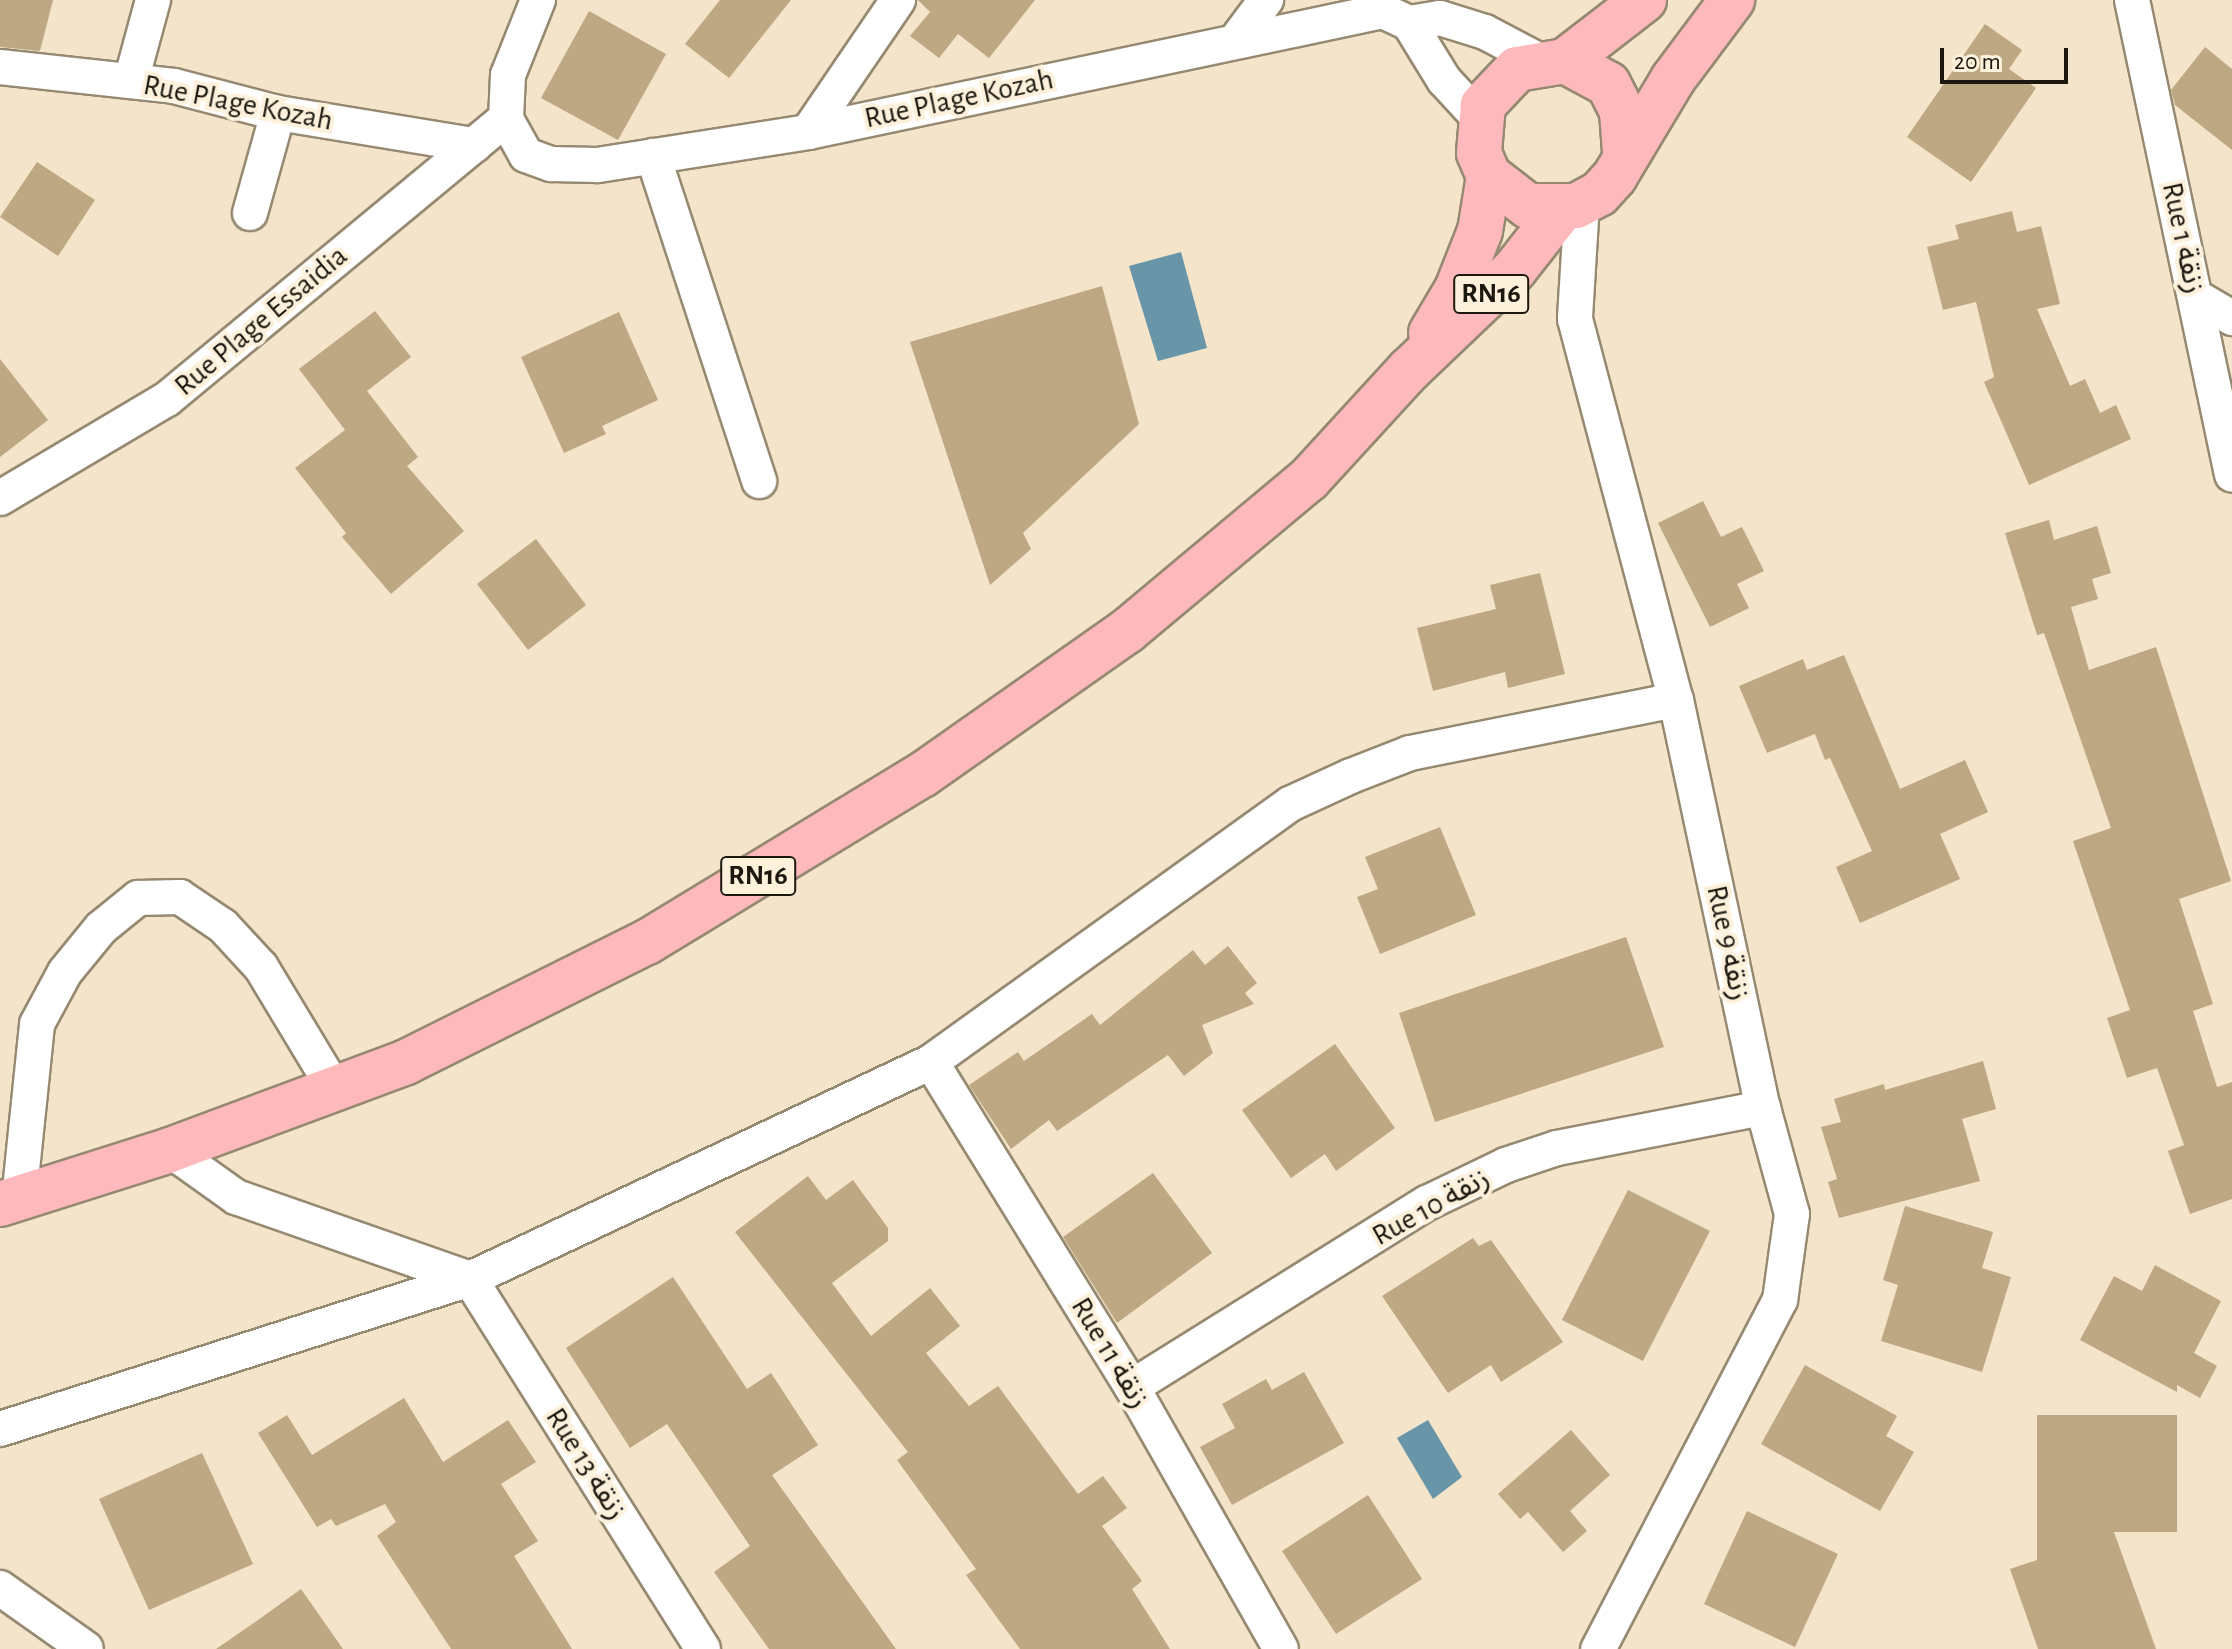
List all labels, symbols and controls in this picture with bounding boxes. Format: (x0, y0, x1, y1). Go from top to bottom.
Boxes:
scale bar (1944, 32, 2072, 82)
text: 20 m (1954, 50, 2001, 74)
street label: Rue Plage Kozah (861, 61, 1057, 137)
street label: Rue Plage Kozah (140, 67, 336, 139)
street label: Rue 1 زنقة (2154, 179, 2212, 297)
street label: Rue Plage Essaidia (167, 238, 355, 404)
road number: RN16 (1453, 270, 1529, 318)
road number: RN16 (720, 852, 796, 900)
street label: Rue 9 زنقة (1698, 882, 1758, 1004)
street label: Rue 10 زنقة (1366, 1160, 1496, 1254)
street label: Rue 11 زنقة (1063, 1291, 1157, 1415)
street label: Rue 13 زنقة (538, 1401, 634, 1527)

